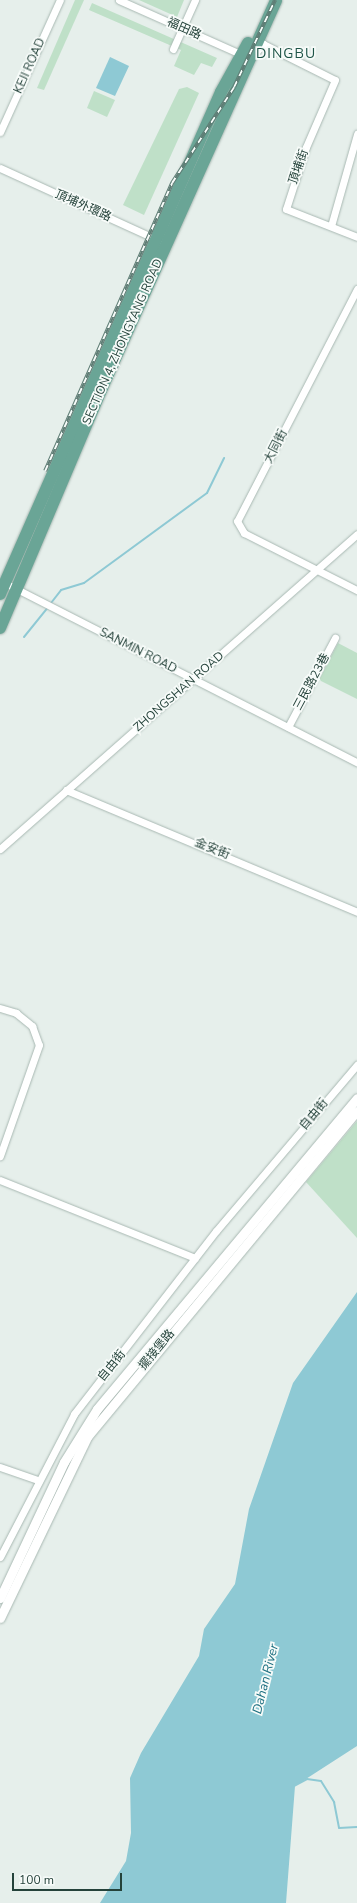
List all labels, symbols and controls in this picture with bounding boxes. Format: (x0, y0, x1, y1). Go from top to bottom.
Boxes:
street label: 福田路 (165, 15, 203, 43)
street label: KEJI ROAD (11, 36, 49, 96)
district label: DINGBU (256, 46, 316, 62)
street label: 頂埔街 (286, 148, 312, 186)
street label: 頂埔外環路 (53, 187, 113, 225)
street label: SECTION 4, ZHONGYANG ROAD (80, 257, 166, 427)
street label: 大同街 (261, 428, 291, 466)
street label: SANMIN ROAD (97, 625, 179, 677)
street label: ZHONGSHAN ROAD (131, 649, 227, 735)
street label: 三民路23巷 (291, 651, 333, 713)
street label: 金安街 (193, 836, 231, 862)
street label: 自由街 (297, 1097, 331, 1133)
street label: 擺接堡路 (136, 1327, 178, 1373)
street label: 自由街 (95, 1347, 129, 1385)
water label: Dahan River (250, 1642, 282, 1716)
scale bar (14, 1865, 124, 1891)
text: 100 m (19, 1872, 54, 1888)

